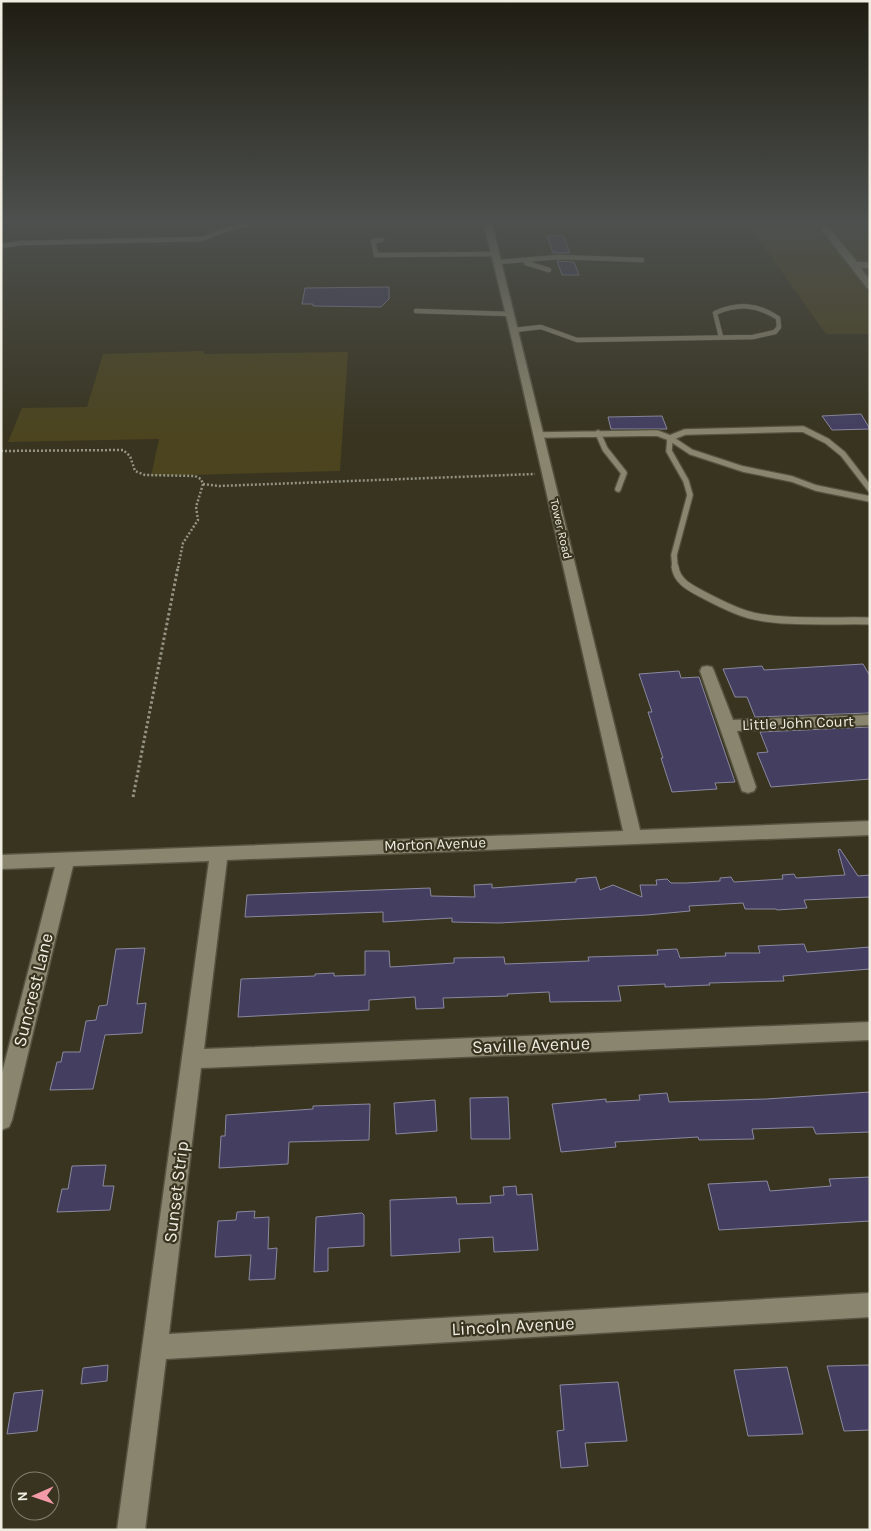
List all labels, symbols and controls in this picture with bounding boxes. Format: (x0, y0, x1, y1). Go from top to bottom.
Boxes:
street label: Tower Road (547, 498, 575, 560)
street label: Little John Court (742, 712, 854, 734)
street label: Morton Avenue (384, 833, 486, 855)
street label: Suncrest Lane (8, 931, 58, 1049)
street label: Saville Avenue (472, 1032, 590, 1058)
street label: Sunset Strip (159, 1140, 193, 1244)
street label: Lincoln Avenue (451, 1312, 575, 1340)
north arrow (10, 1471, 60, 1521)
text: N (14, 1491, 31, 1502)

